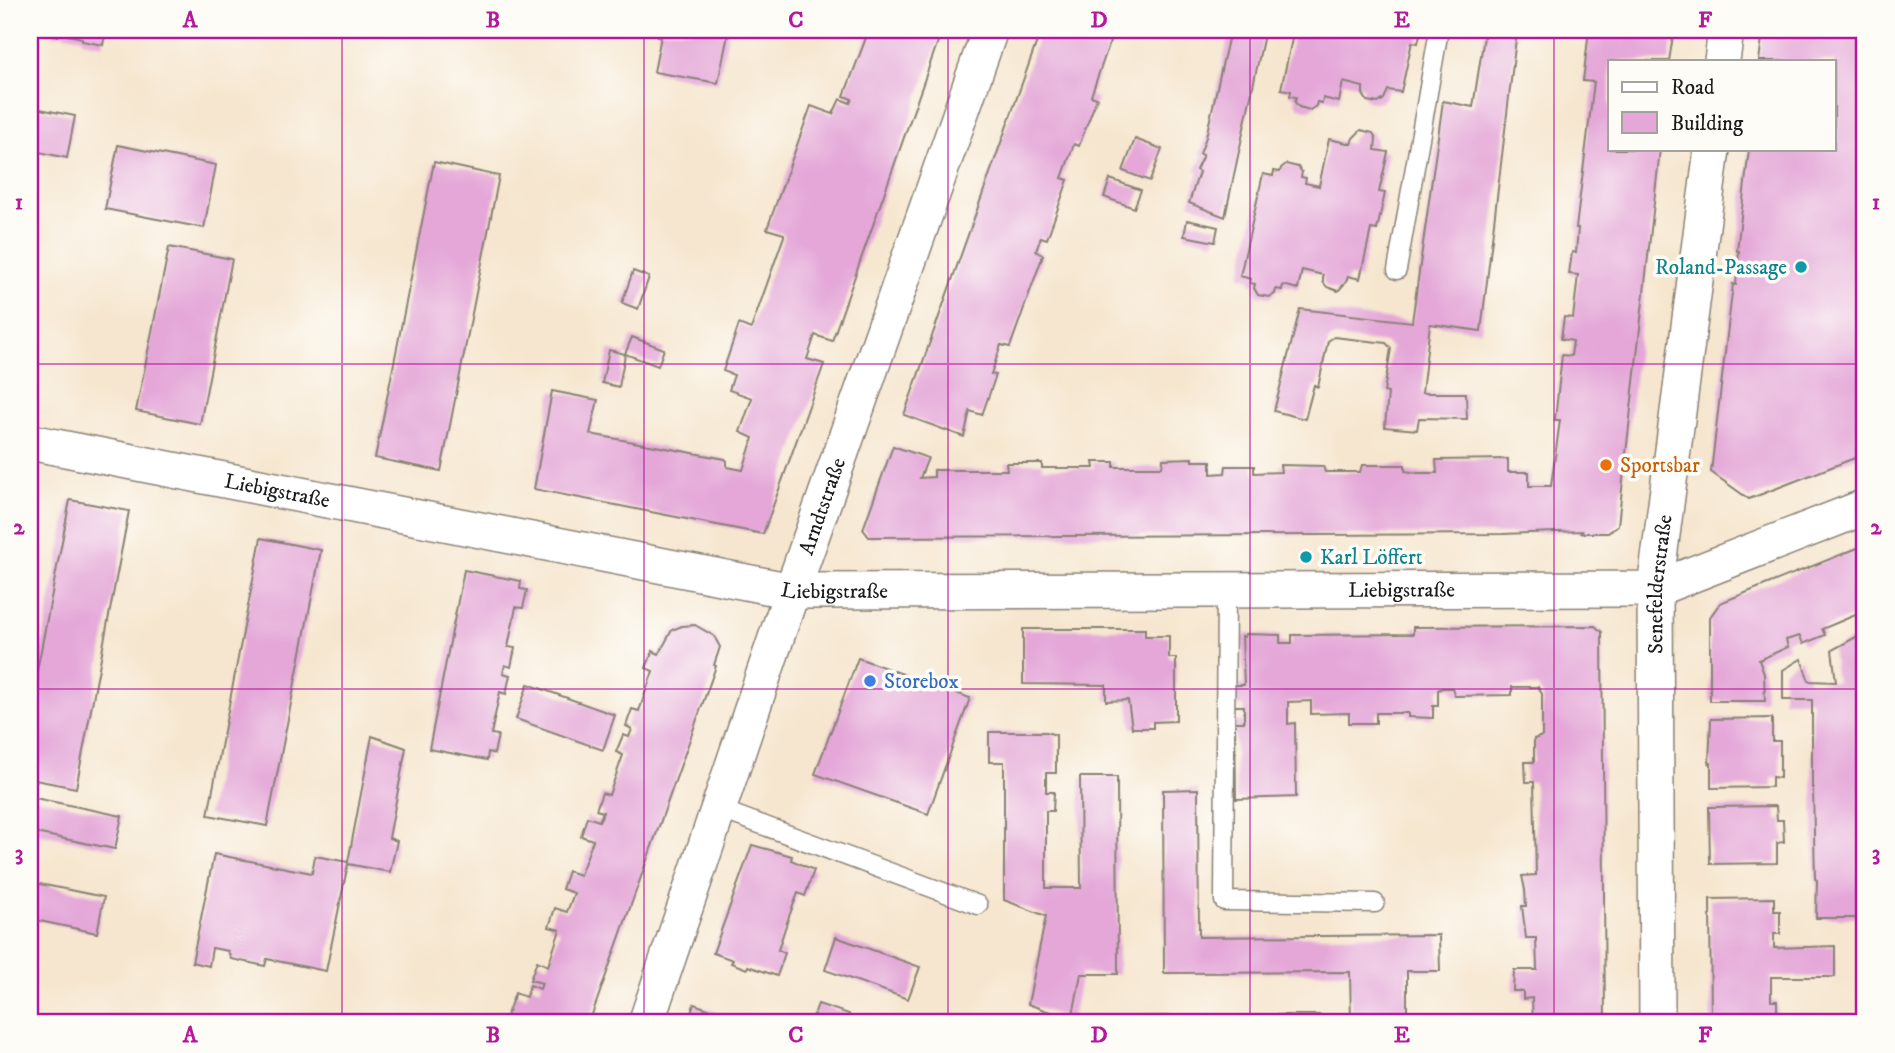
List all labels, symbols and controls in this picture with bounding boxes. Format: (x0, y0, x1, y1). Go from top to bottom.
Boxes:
text: A (182, 6, 199, 35)
text: B (486, 6, 500, 35)
text: C (788, 6, 804, 35)
text: D (1090, 6, 1108, 35)
text: E (1394, 6, 1410, 35)
text: F (1698, 6, 1713, 35)
legend (1608, 60, 1836, 150)
text: Road (1671, 75, 1715, 101)
text: Building (1671, 111, 1744, 137)
text: 1 (15, 188, 23, 217)
text: 1 (1872, 188, 1880, 217)
place label: Roland-Passage (1655, 255, 1787, 281)
marker: Roland-Passage (1793, 259, 1809, 275)
place label: Sportsbar (1620, 453, 1700, 479)
street label: Arndtstraße (794, 454, 852, 559)
marker: Sportsbar (1598, 457, 1614, 473)
street label: Liebigstraße (222, 468, 332, 514)
text: 2 (13, 513, 25, 542)
street label: Senefelderstraße (1643, 513, 1679, 654)
text: 2 (1870, 513, 1882, 542)
place label: Karl Löffert (1320, 545, 1423, 571)
marker: Karl Löffert (1298, 549, 1314, 565)
street label: Liebigstraße (779, 577, 888, 606)
street label: Liebigstraße (1348, 577, 1455, 604)
place label: Storebox (884, 669, 959, 695)
marker: Storebox (862, 673, 878, 689)
text: 3 (15, 839, 23, 868)
text: 3 (1872, 839, 1880, 868)
text: A (182, 1021, 199, 1050)
text: B (486, 1021, 500, 1050)
text: C (788, 1021, 804, 1050)
text: D (1090, 1021, 1108, 1050)
text: E (1394, 1021, 1410, 1050)
text: F (1698, 1021, 1713, 1050)

